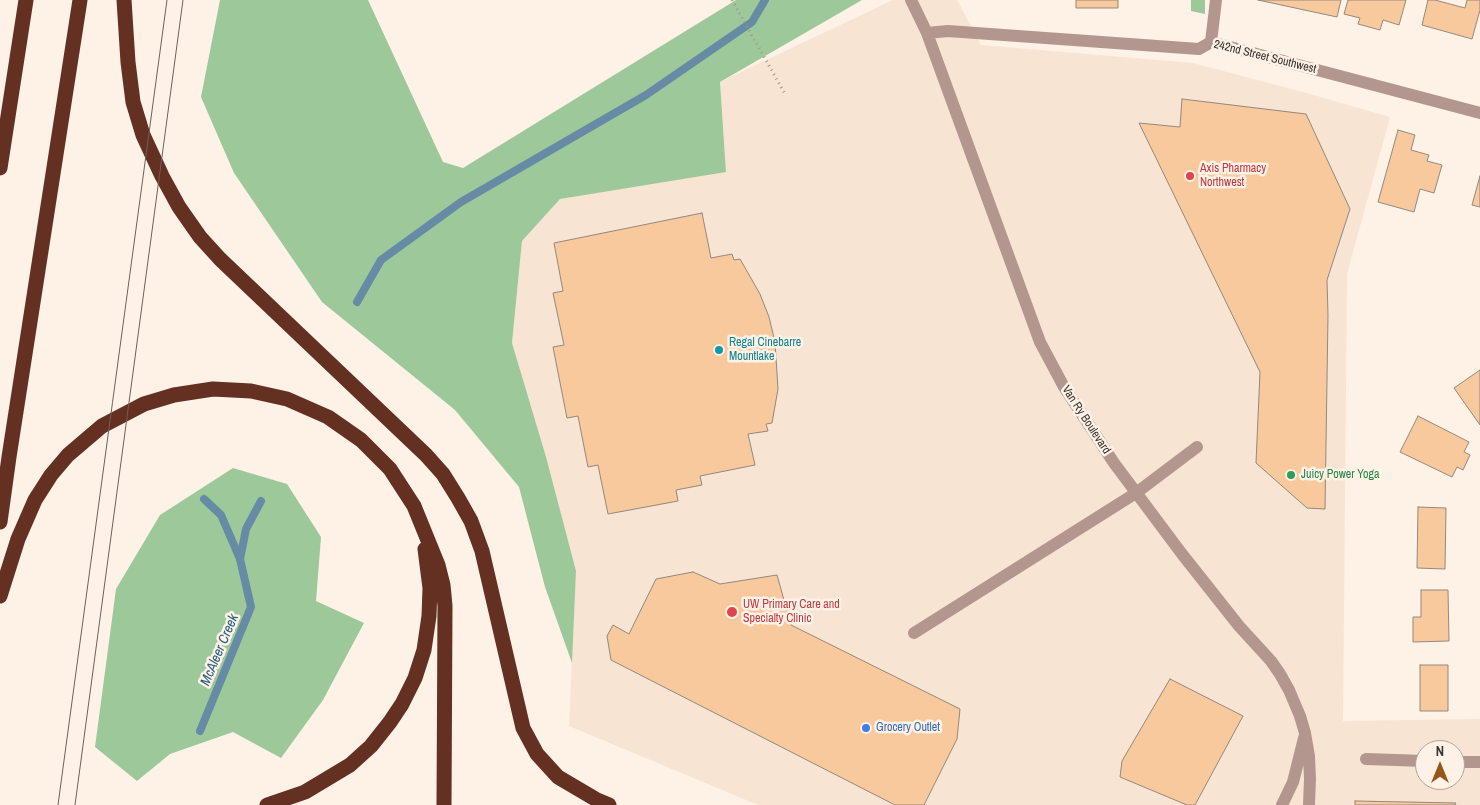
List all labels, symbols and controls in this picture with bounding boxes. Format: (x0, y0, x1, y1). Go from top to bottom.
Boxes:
street label: 242nd Street Southwest (1212, 37, 1318, 77)
place label: Axis Pharmacy Northwest (1200, 162, 1266, 190)
marker: Axis Pharmacy Northwest (1184, 170, 1196, 182)
place label: Regal Cinebarre Mountlake (729, 336, 801, 364)
marker: Regal Cinebarre Mountlake (713, 344, 725, 356)
street label: Van Ry Boulevard (1059, 383, 1113, 457)
place label: Juicy Power Yoga (1301, 468, 1380, 482)
marker: Juicy Power Yoga (1285, 469, 1297, 481)
place label: UW Primary Care and Specialty Clinic (743, 598, 840, 626)
marker: UW Primary Care and Specialty Clinic (725, 605, 739, 619)
water label: McAleer Creek (197, 612, 243, 688)
place label: Grocery Outlet (876, 721, 940, 735)
marker: Grocery Outlet (860, 722, 872, 734)
north arrow (1415, 740, 1465, 790)
text: N (1436, 742, 1444, 760)

